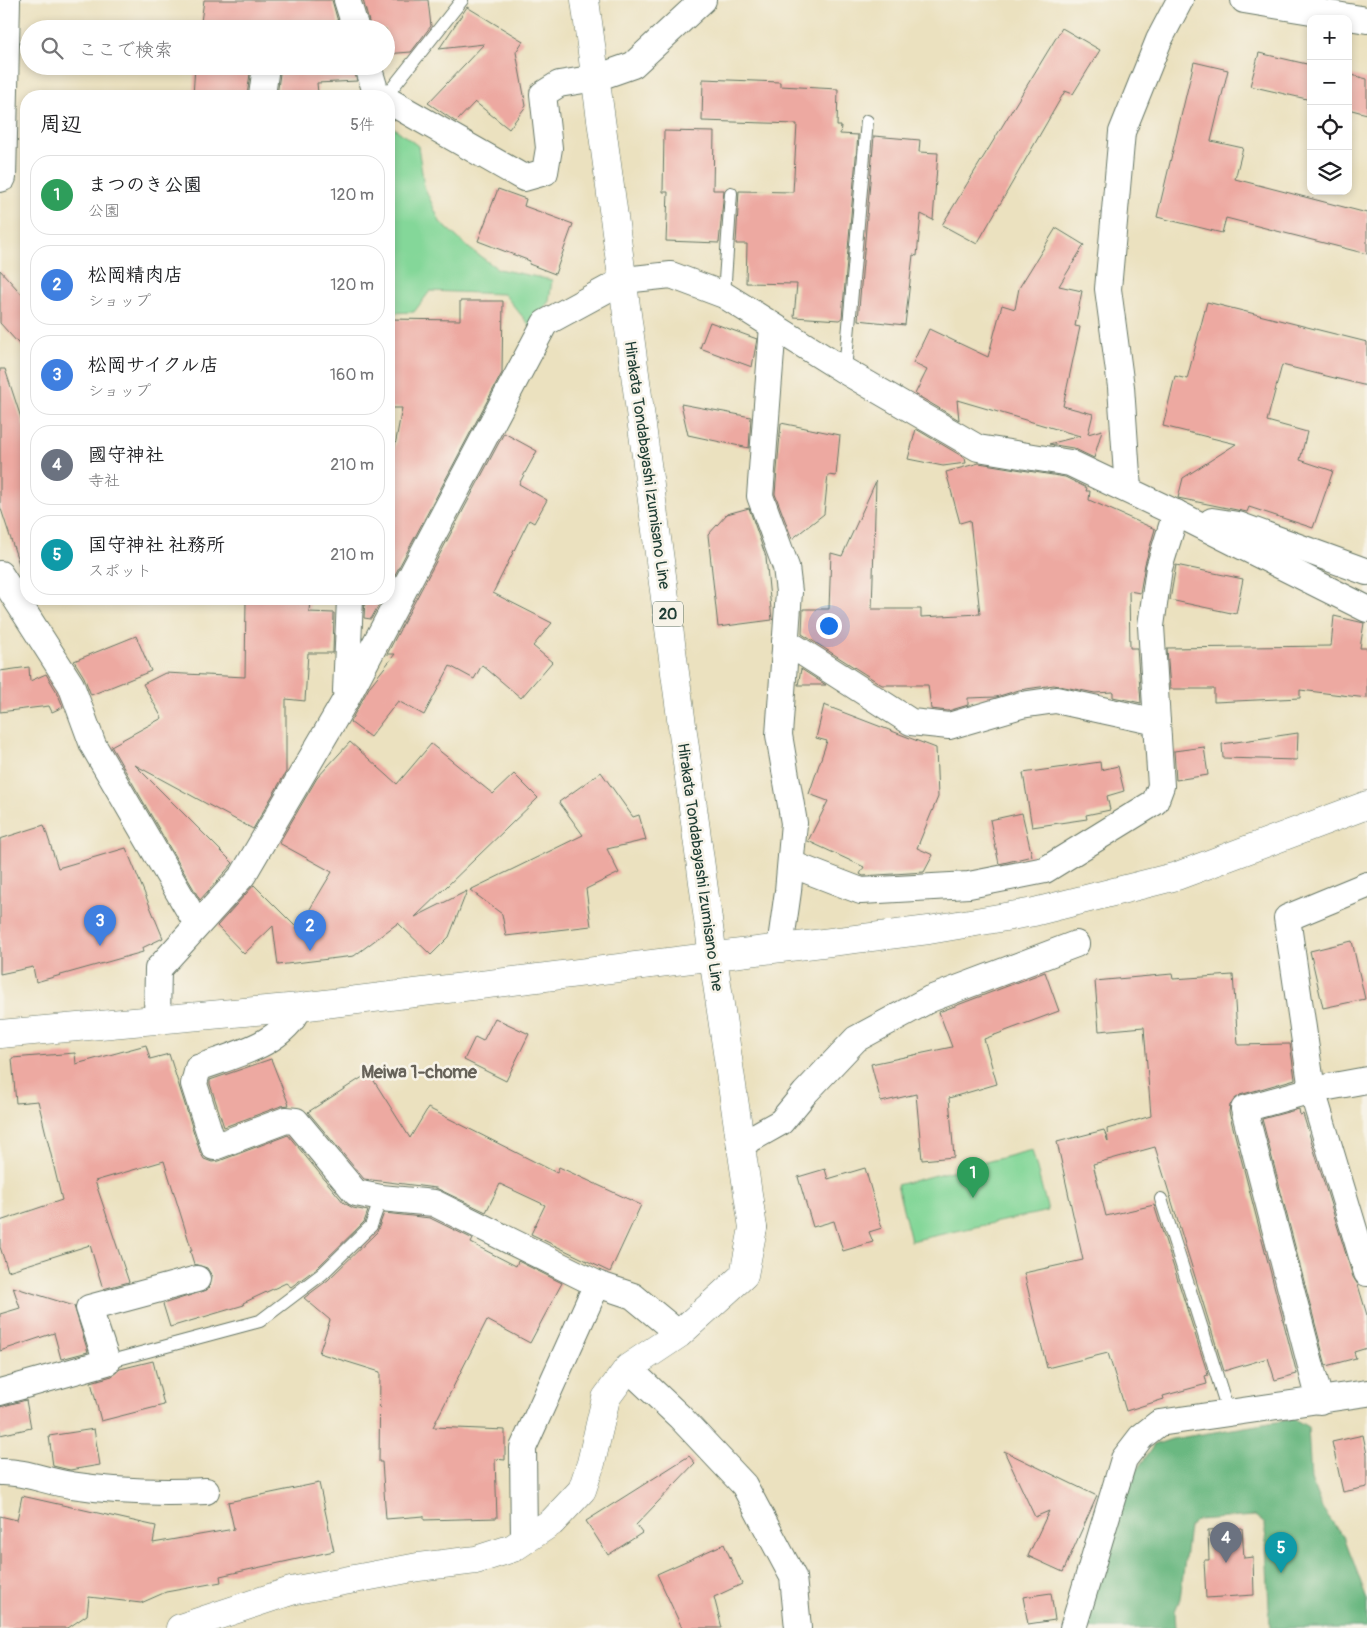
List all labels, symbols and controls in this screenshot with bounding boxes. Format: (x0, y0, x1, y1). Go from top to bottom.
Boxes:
map controls (1307, 15, 1352, 195)
button: + (1307, 15, 1352, 60)
search box (20, 20, 395, 75)
icon: search (38, 34, 66, 62)
text: ここで検索 (78, 38, 173, 62)
button: − (1307, 60, 1352, 105)
button: locate (1307, 105, 1352, 150)
text: 周辺 (40, 111, 82, 138)
text: 5件 (350, 115, 375, 135)
button: layers (1307, 150, 1352, 195)
text: まつのき公園 (88, 173, 202, 197)
text: 1 (54, 185, 60, 205)
text: 120 m (330, 185, 374, 205)
text: 公園 (88, 201, 120, 221)
text: 松岡精肉店 (88, 263, 183, 287)
text: 2 (53, 275, 61, 295)
text: 120 m (330, 275, 374, 295)
text: ショップ (88, 291, 151, 311)
street label: Hirakata Tondabayashi Izumisano Line (620, 340, 674, 591)
text: 松岡サイクル店 (88, 353, 219, 377)
text: 3 (53, 365, 61, 385)
text: 160 m (330, 365, 374, 385)
text: ショップ (88, 381, 151, 401)
text: 國守神社 (88, 443, 164, 467)
text: 4 (52, 455, 62, 475)
text: 210 m (330, 455, 374, 475)
text: 寺社 (88, 471, 120, 491)
text: 国守神社 社務所 (88, 533, 225, 557)
text: 5 (53, 545, 61, 565)
text: 210 m (330, 545, 374, 565)
text: スポット (88, 561, 152, 581)
road number: 20 (653, 602, 683, 626)
your location (816, 613, 842, 639)
street label: Hirakata Tondabayashi Izumisano Line (673, 742, 727, 993)
pin: 3 (84, 905, 116, 946)
pin: 2 (294, 910, 326, 951)
district label: Meiwa 1-chome (361, 1061, 478, 1084)
pin: 1 (957, 1157, 989, 1198)
pin: 4 (1210, 1522, 1242, 1563)
pin: 5 (1265, 1532, 1297, 1573)

